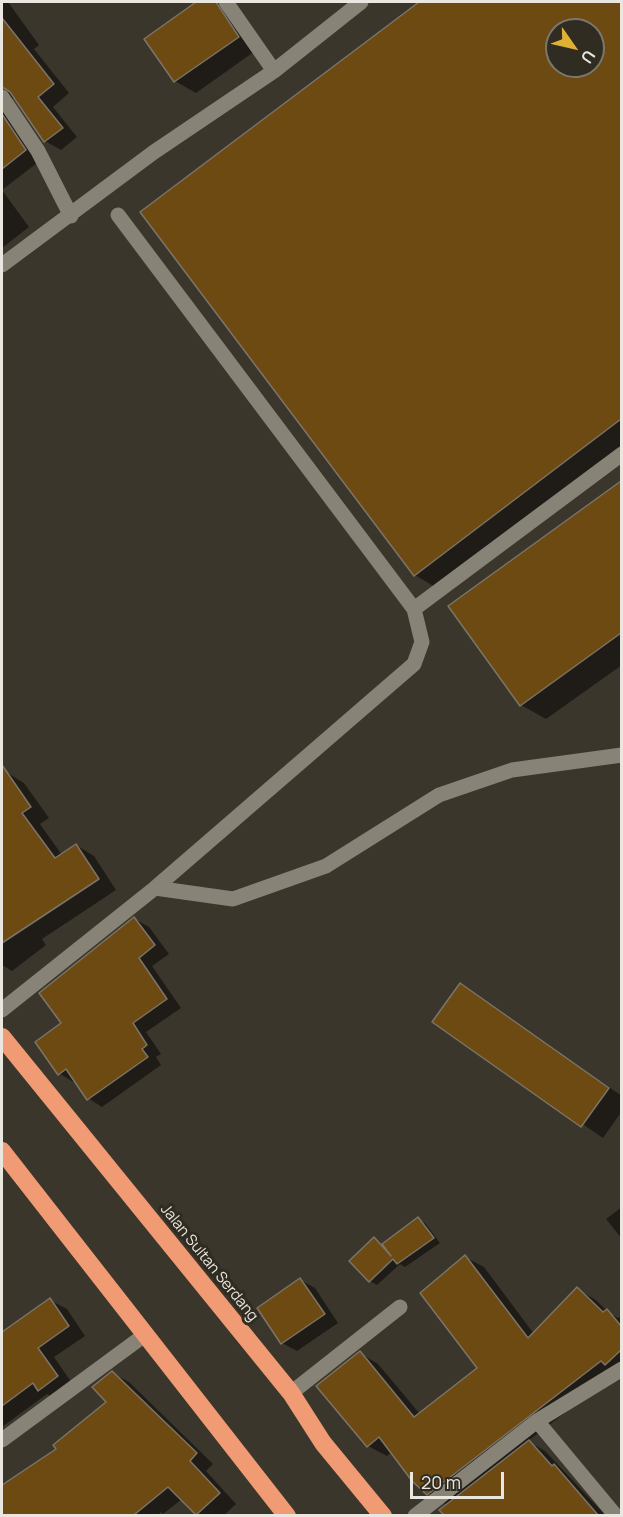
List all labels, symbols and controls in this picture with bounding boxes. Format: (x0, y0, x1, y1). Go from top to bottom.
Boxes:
north arrow (545, 18, 605, 78)
text: U (576, 46, 601, 68)
street label: Jalan Sultan Serdang (156, 1201, 262, 1325)
scale bar (413, 1460, 508, 1498)
text: 20 m (421, 1470, 461, 1494)

